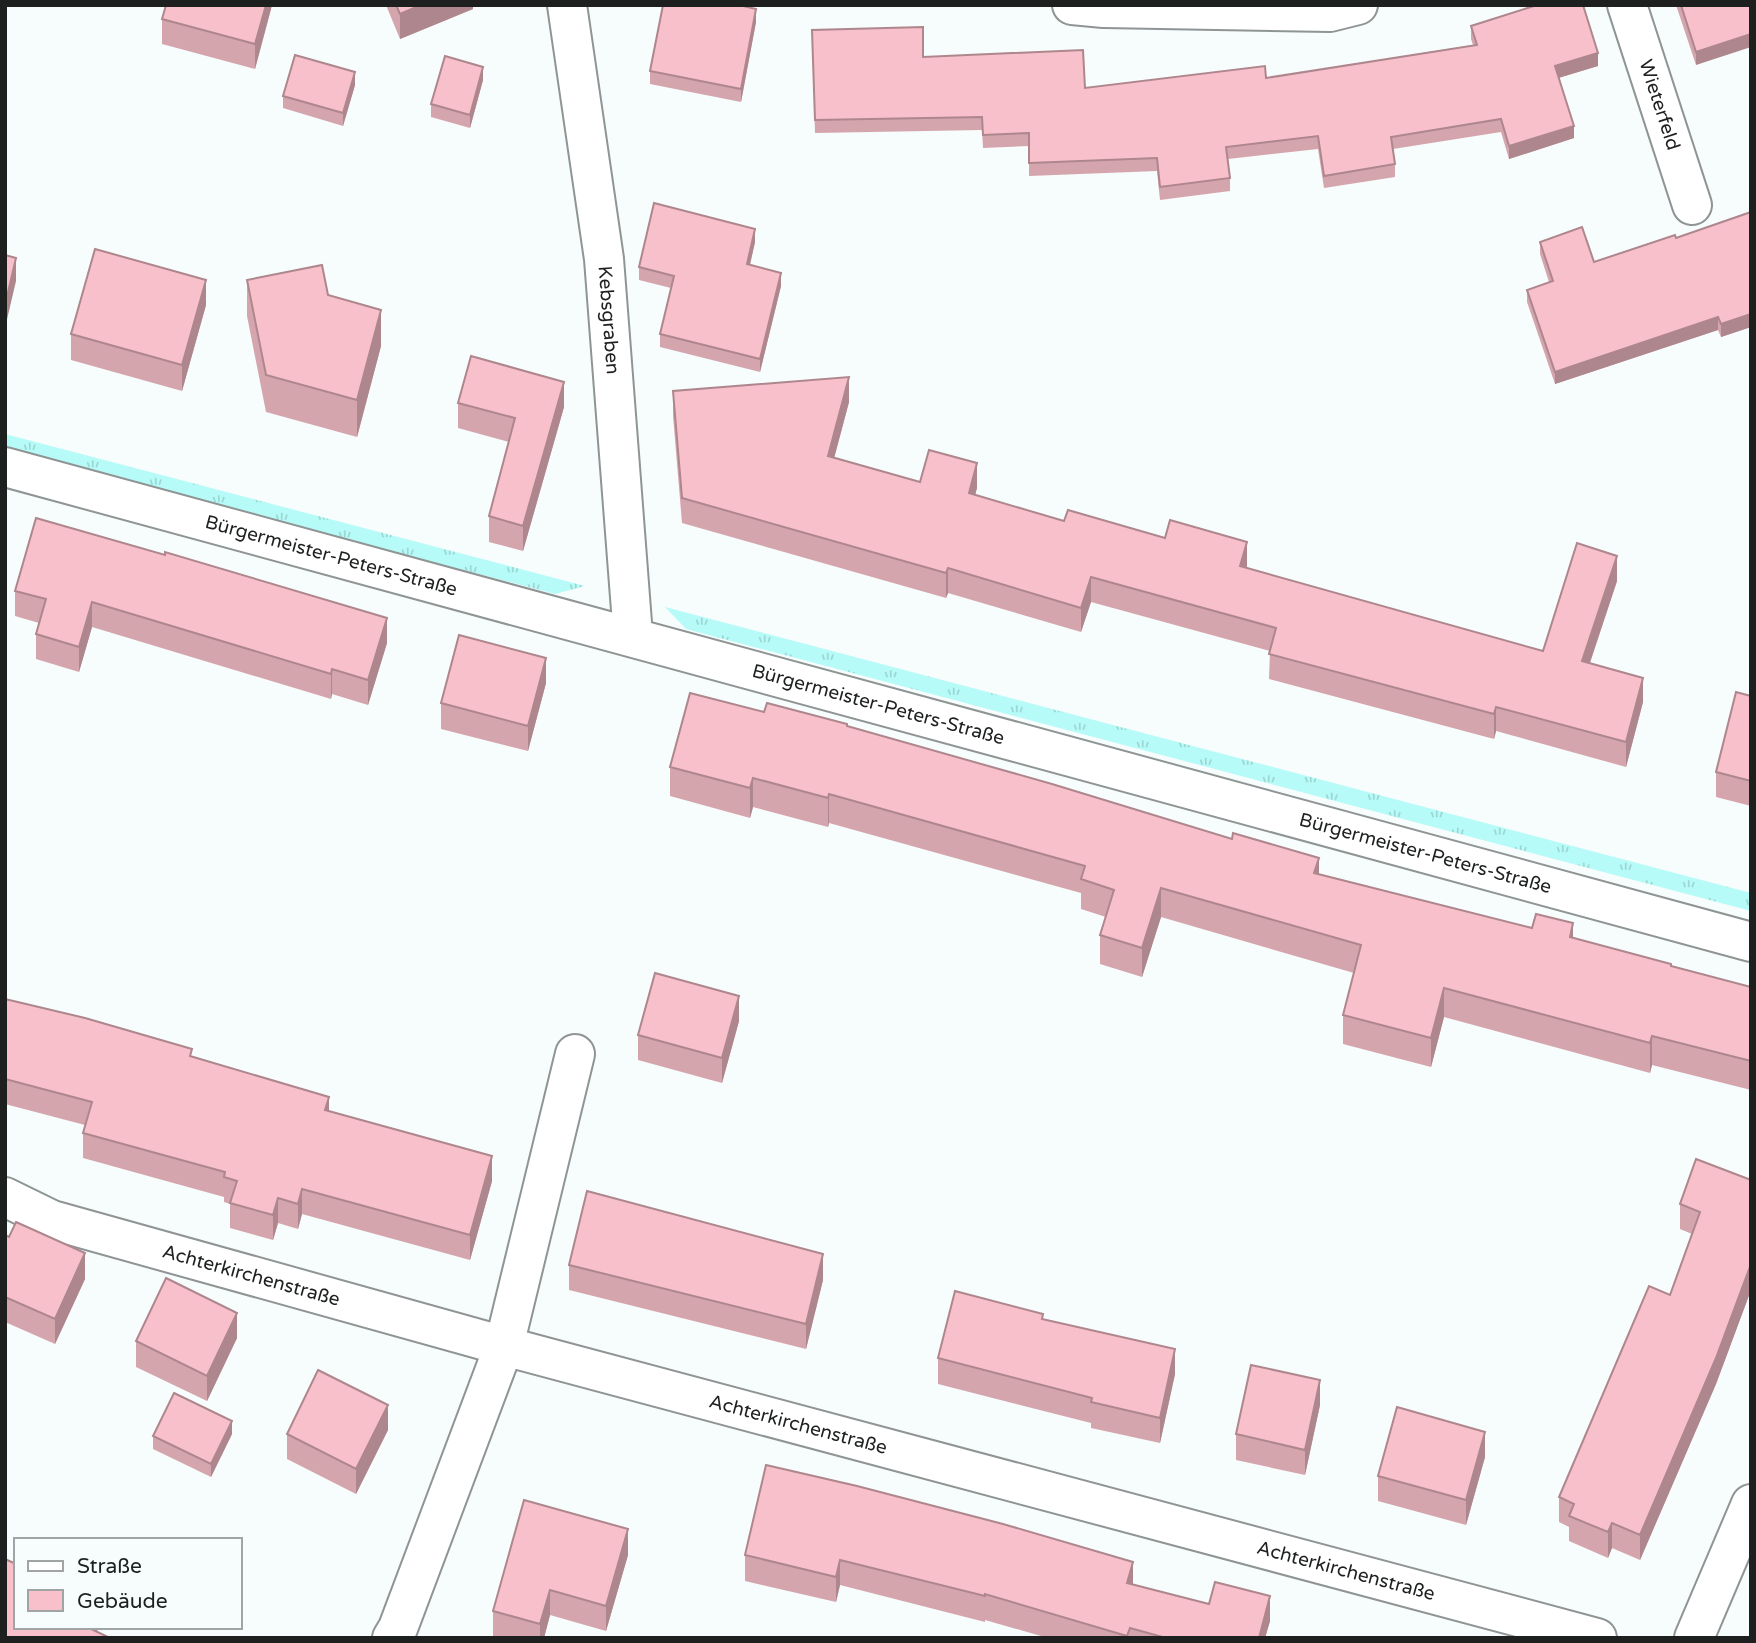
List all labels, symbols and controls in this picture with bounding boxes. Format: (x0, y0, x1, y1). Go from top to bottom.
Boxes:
street label: Wieterfeld (1634, 57, 1684, 153)
street label: Kebsgraben (594, 265, 624, 375)
street label: Bürgermeister-Peters-Straße (203, 511, 460, 601)
street label: Bürgermeister-Peters-Straße (750, 660, 1007, 749)
street label: Bürgermeister-Peters-Straße (1297, 809, 1554, 898)
street label: Achterkirchenstraße (160, 1240, 342, 1311)
street label: Achterkirchenstraße (707, 1390, 890, 1459)
street label: Achterkirchenstraße (1254, 1537, 1437, 1605)
legend (14, 1538, 242, 1629)
text: Straße (77, 1554, 142, 1579)
text: Gebäude (77, 1589, 168, 1614)

